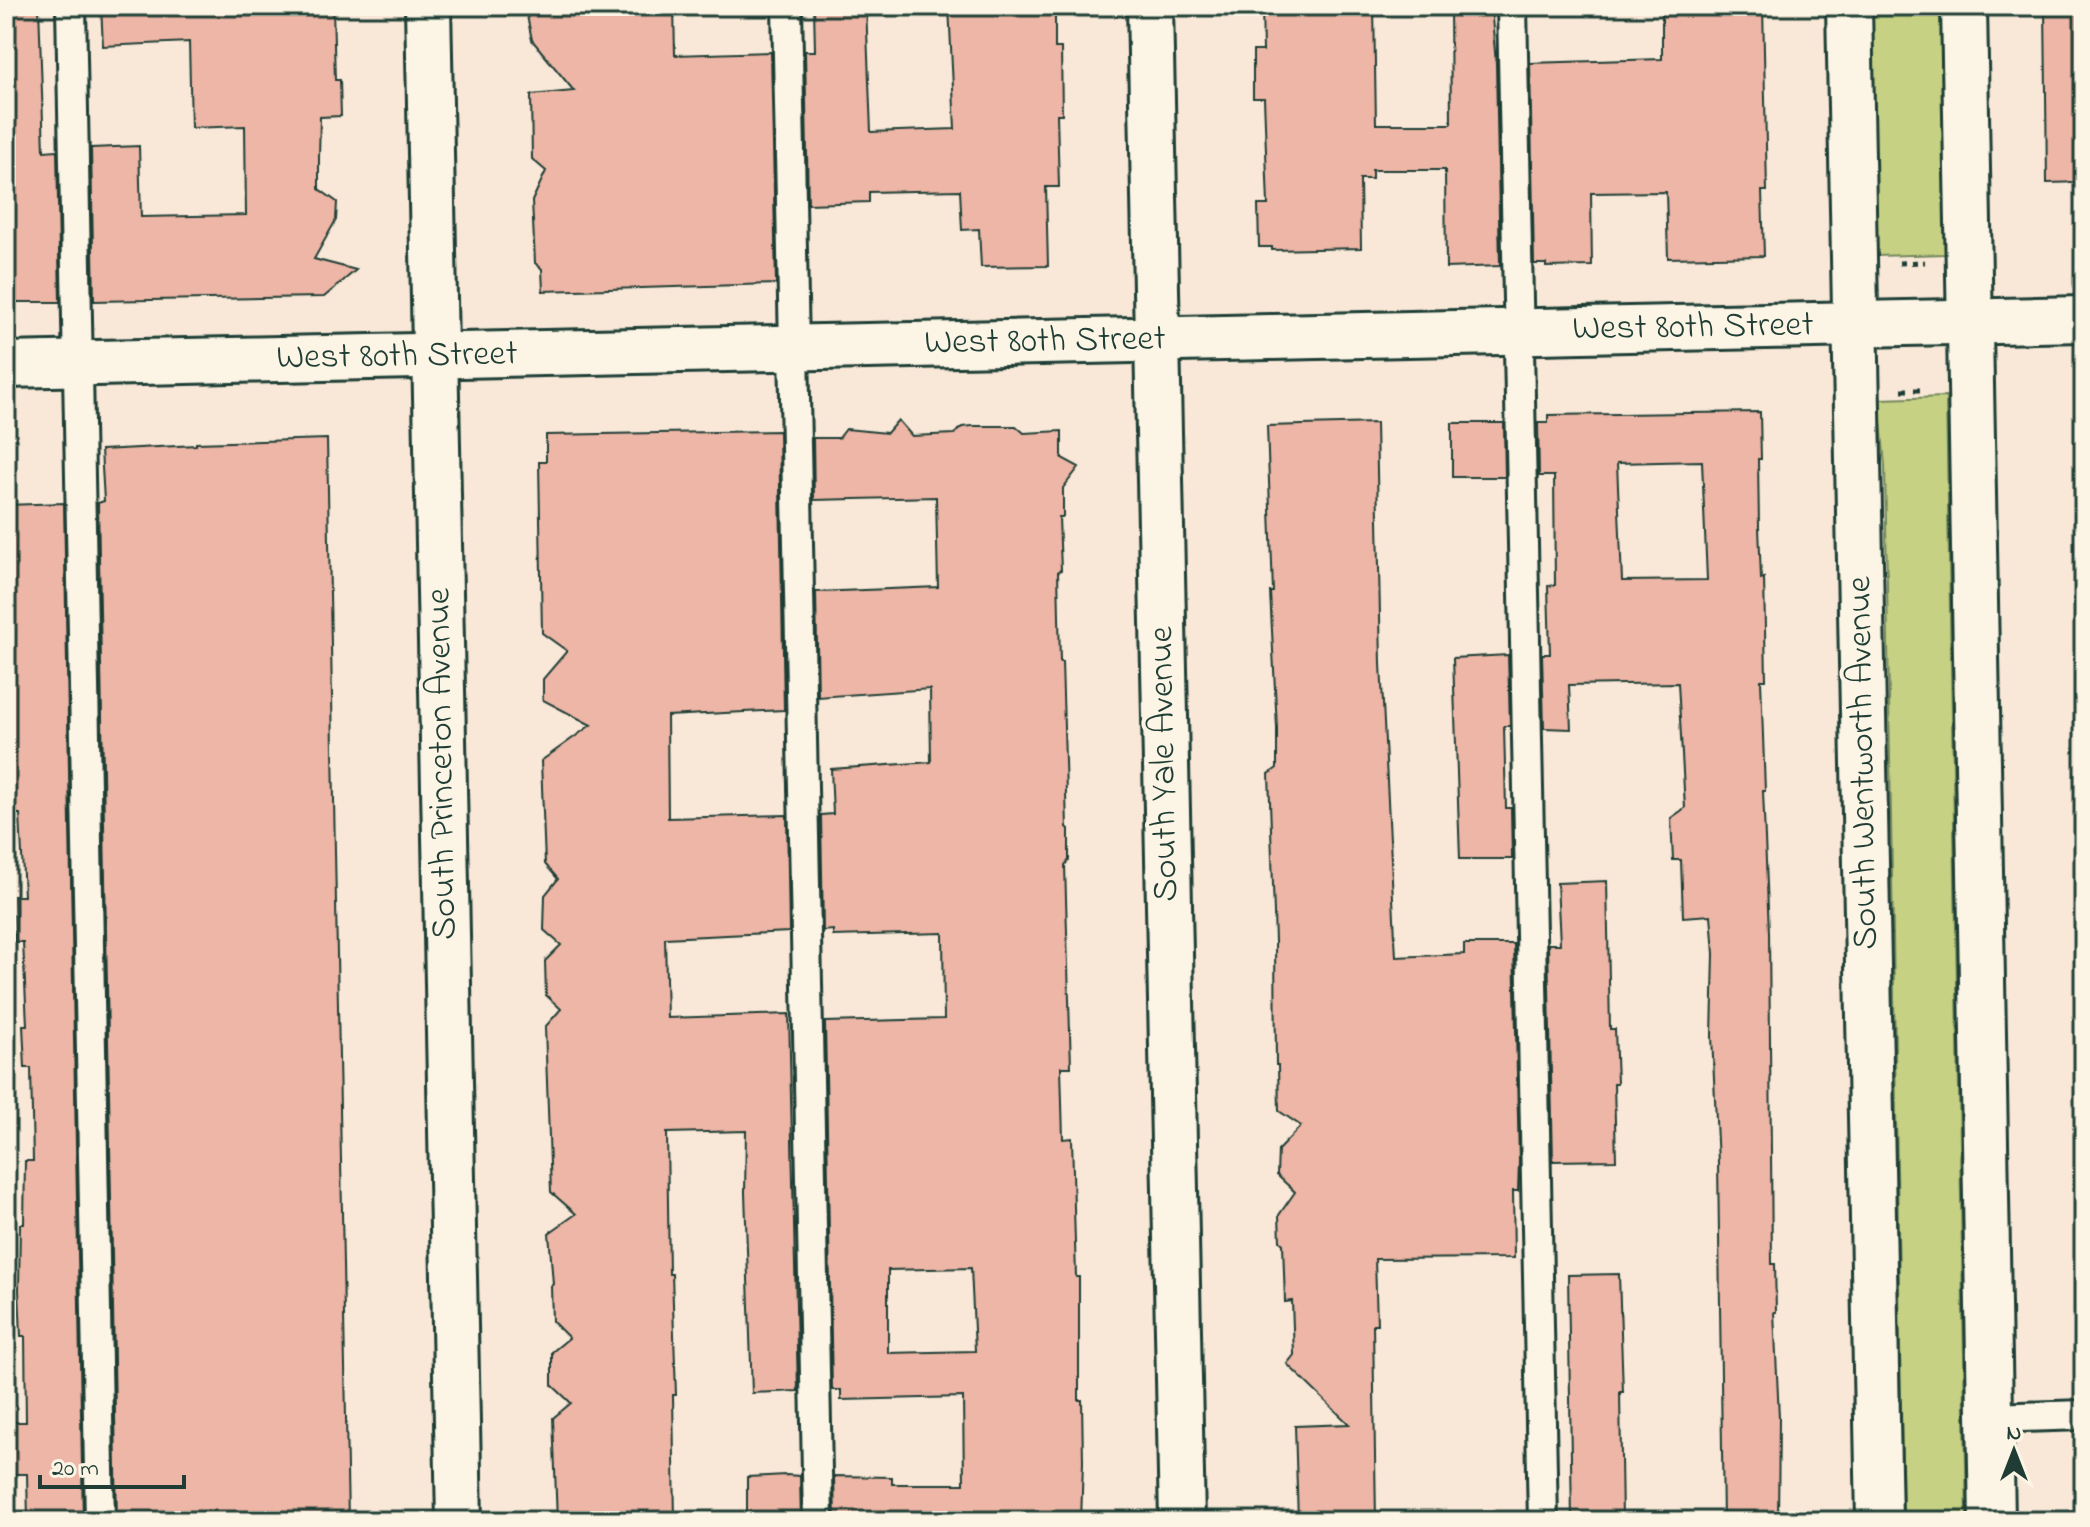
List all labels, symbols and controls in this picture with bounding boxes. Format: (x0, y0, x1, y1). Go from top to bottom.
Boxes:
street label: West 80th Street (1572, 299, 1814, 357)
street label: West 80th Street (924, 313, 1166, 371)
street label: West 80th Street (276, 328, 518, 386)
street label: South Wentworth Avenue (1834, 575, 1894, 950)
street label: South Princeton Avenue (413, 587, 473, 940)
street label: South Yale Avenue (1136, 625, 1194, 902)
north arrow (1974, 1411, 2054, 1491)
text: N (2007, 1418, 2021, 1450)
scale bar (40, 1439, 184, 1489)
text: 20 m (52, 1452, 99, 1487)

